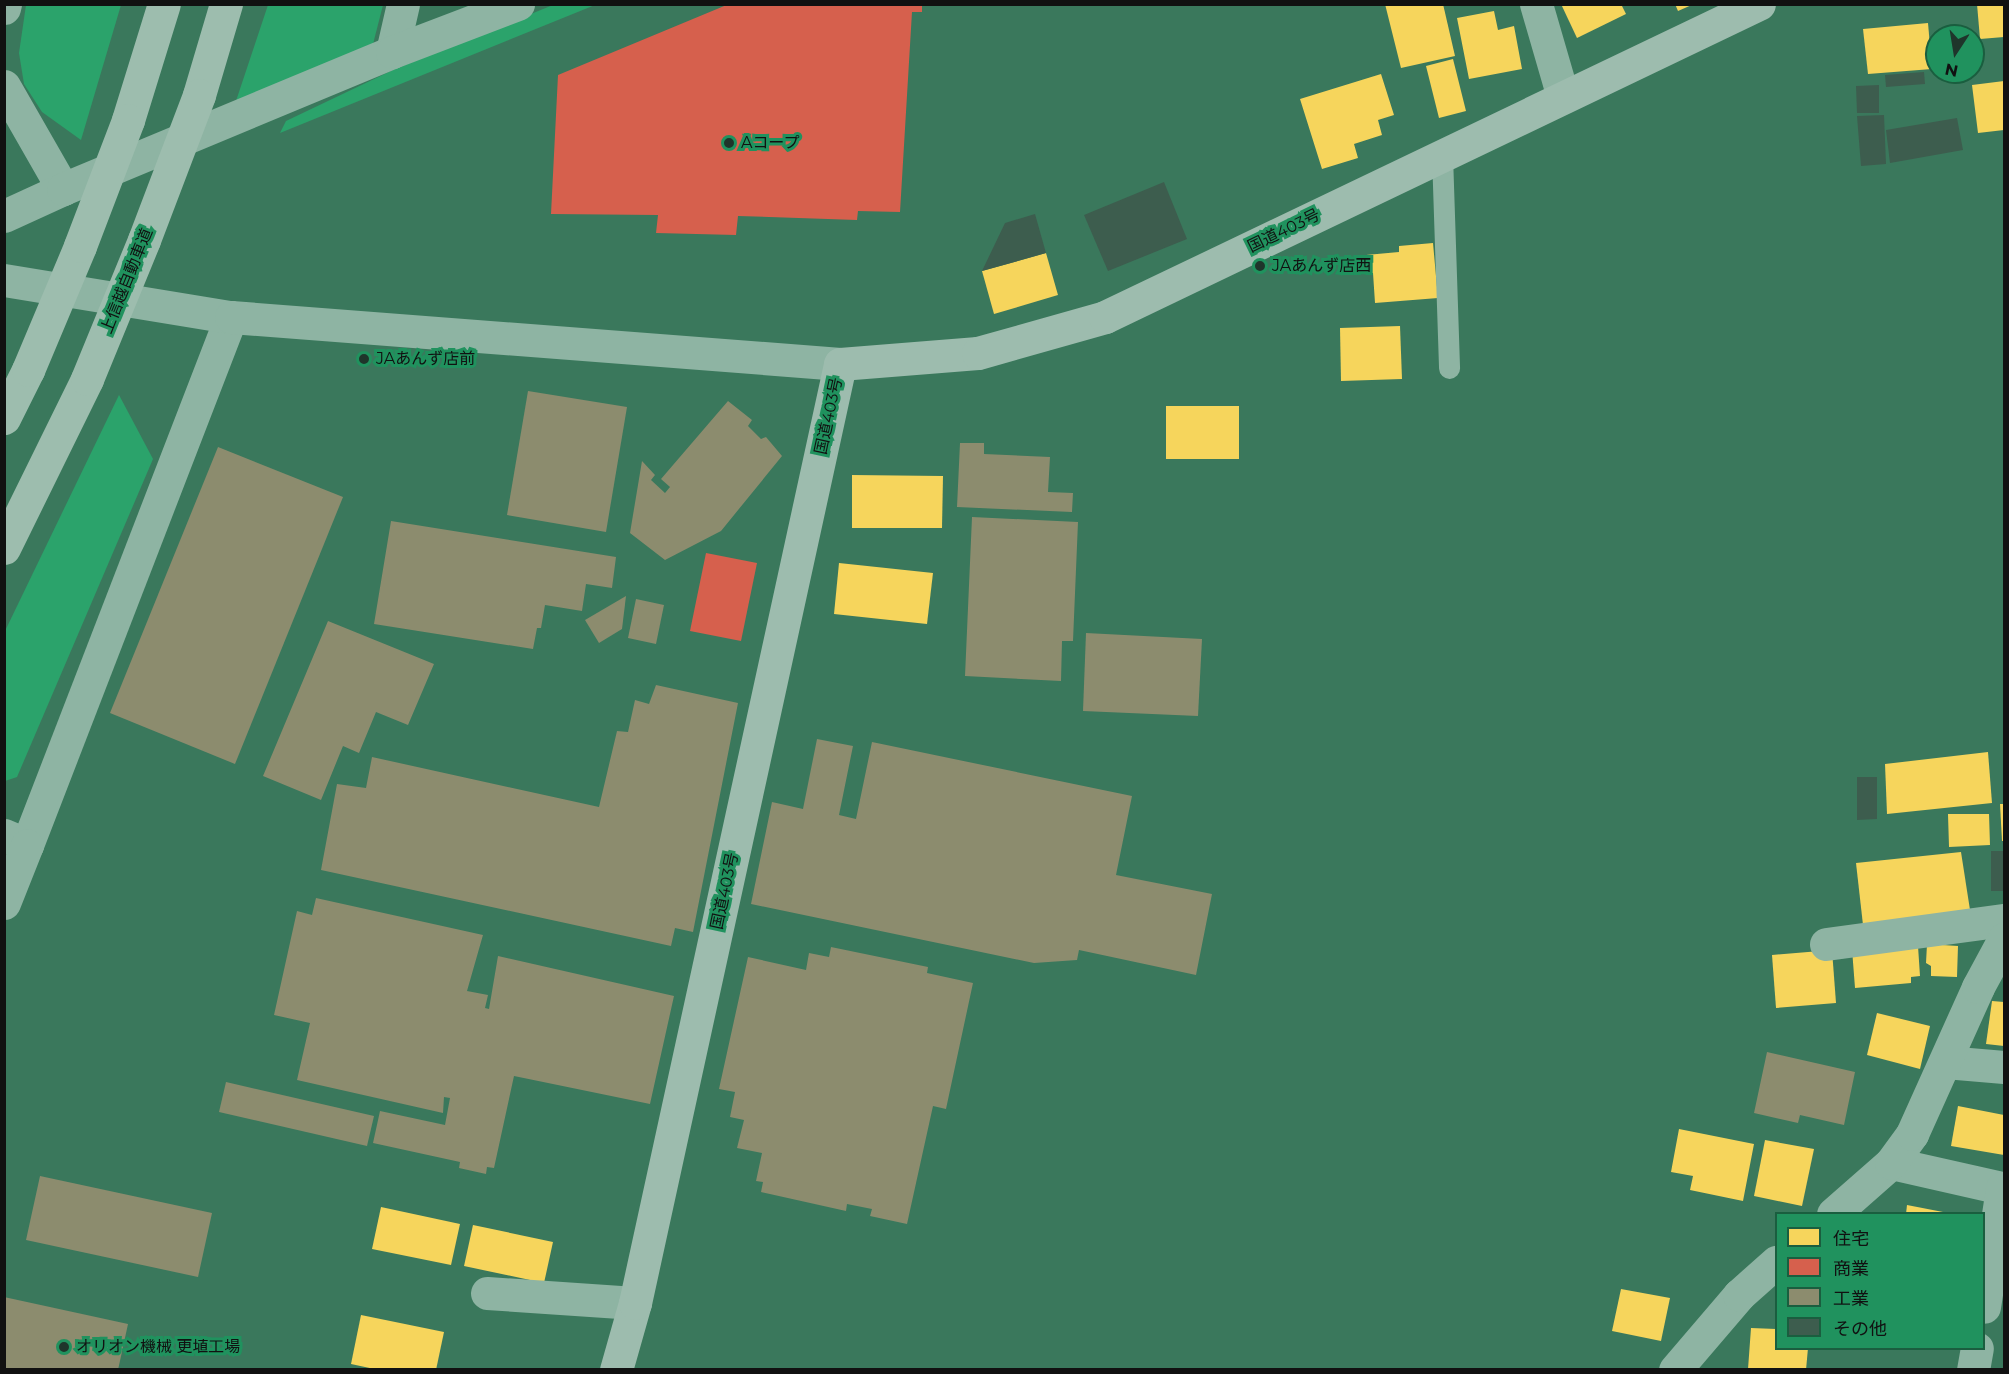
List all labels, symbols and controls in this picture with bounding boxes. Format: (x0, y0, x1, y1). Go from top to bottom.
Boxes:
north arrow (1925, 24, 1985, 84)
text: N (1943, 60, 1960, 81)
place label: Aコープ (741, 133, 800, 153)
marker: Aコープ (722, 136, 736, 150)
street label: 国道403号 (1245, 205, 1323, 257)
street label: 上信越自動車道 (97, 225, 157, 337)
place label: JAあんず店西 (1272, 256, 1371, 276)
marker: JAあんず店西 (1253, 259, 1267, 273)
place label: JAあんず店前 (376, 349, 475, 369)
marker: JAあんず店前 (357, 352, 371, 366)
street label: 国道403号 (811, 376, 847, 456)
street label: 国道403号 (707, 851, 743, 931)
legend (1775, 1212, 1985, 1350)
text: 住宅 (1833, 1228, 1869, 1250)
text: 商業 (1833, 1258, 1869, 1280)
text: 工業 (1833, 1288, 1869, 1310)
text: その他 (1833, 1318, 1887, 1340)
place label: オリオン機械 更埴工場 (76, 1337, 240, 1357)
marker: オリオン機械 更埴工場 (57, 1340, 71, 1354)

